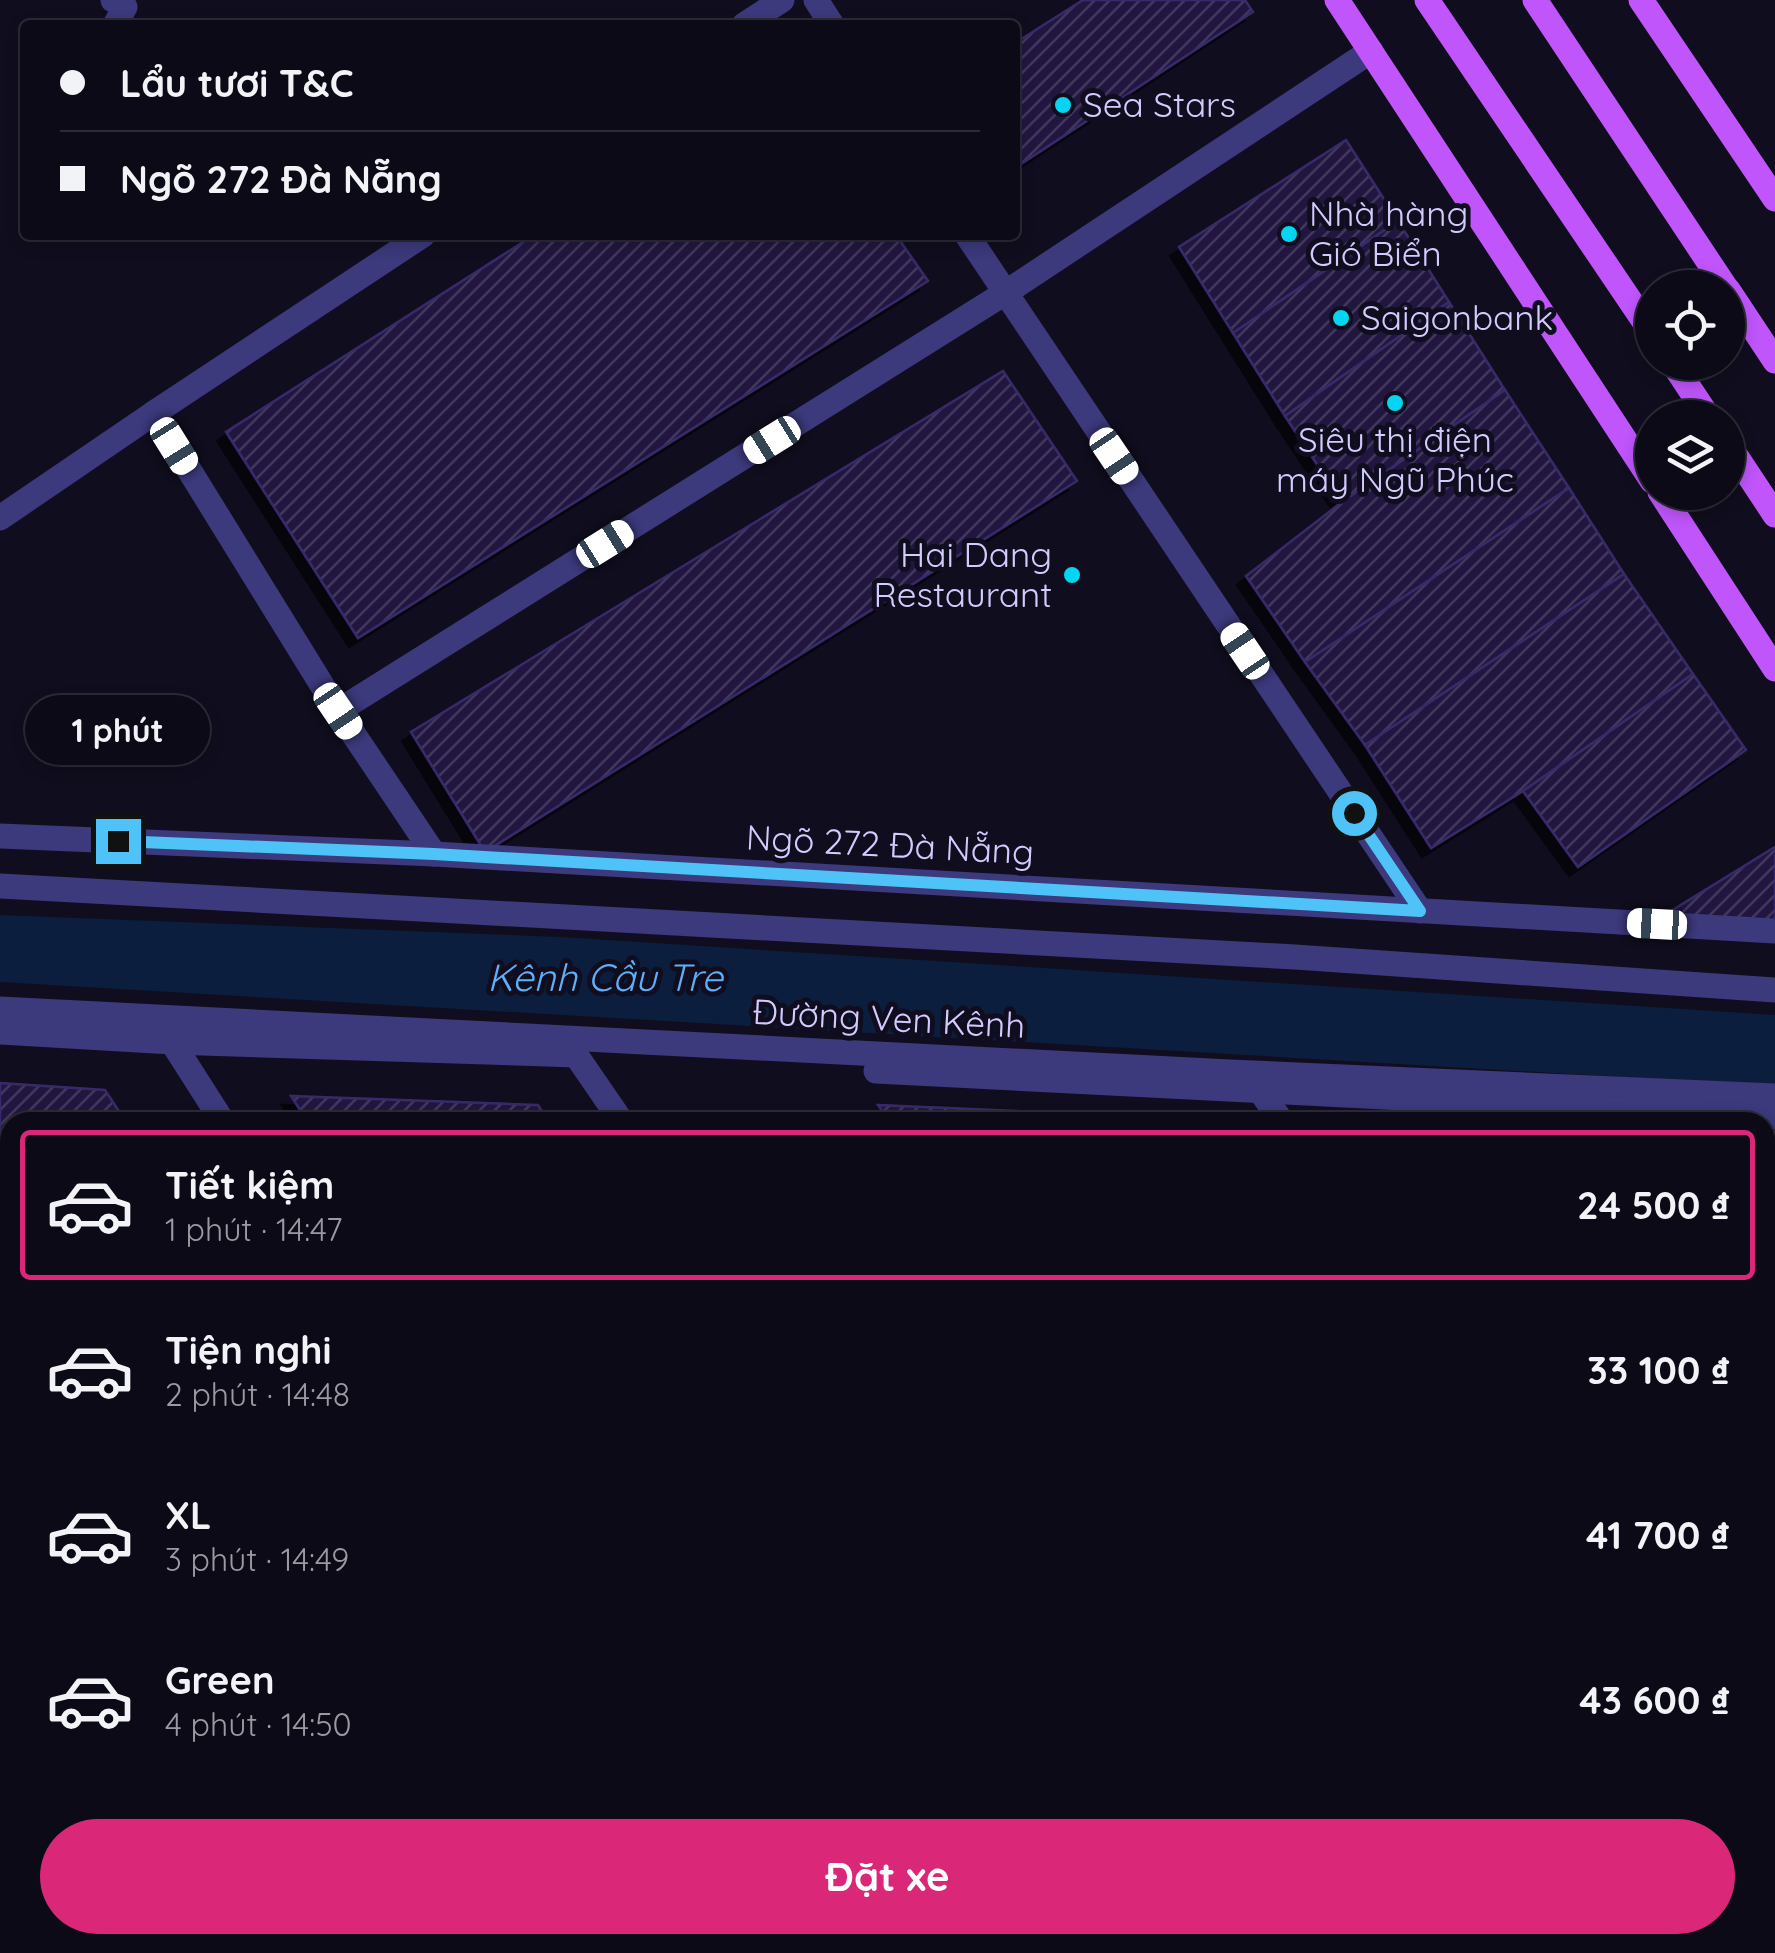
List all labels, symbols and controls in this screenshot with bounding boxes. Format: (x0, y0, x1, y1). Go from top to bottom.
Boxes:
text: Lẩu tươi T&C (120, 59, 354, 107)
place label: Sea Stars (1083, 82, 1236, 126)
marker: Sea Stars (1052, 94, 1074, 116)
text: Ngõ 272 Đà Nẵng (120, 155, 442, 203)
place label: Nhà hàng Gió Biển (1309, 191, 1468, 275)
marker: Nhà hàng Gió Biển (1278, 223, 1300, 245)
map controls (1635, 270, 1745, 510)
button: locate (1635, 270, 1745, 380)
place label: Saigonbank (1361, 295, 1553, 339)
marker: Saigonbank (1330, 307, 1352, 329)
marker: Siêu thị điện máy Ngũ Phúc (1384, 392, 1406, 414)
button: layers (1635, 400, 1745, 510)
car (739, 411, 805, 469)
car (145, 413, 203, 479)
place label: Siêu thị điện máy Ngũ Phúc (1276, 417, 1514, 501)
car (1085, 423, 1143, 489)
car (572, 515, 638, 573)
place label: Hai Dang Restaurant (874, 532, 1052, 616)
marker: Hai Dang Restaurant (1061, 564, 1083, 586)
car (1216, 618, 1274, 684)
car (309, 678, 367, 744)
callout: 1 phút (26, 696, 210, 766)
text: 1 phút (71, 710, 164, 750)
route start (1332, 791, 1377, 836)
street label: Ngõ 272 Đà Nẵng (745, 814, 1035, 874)
route end (96, 819, 141, 864)
car (1626, 907, 1688, 941)
water label: Kênh Cầu Tre (487, 953, 724, 1001)
street label: Đường Ven Kênh (752, 989, 1026, 1047)
icon: car (45, 1160, 135, 1250)
text: Tiết kiệm (165, 1161, 334, 1209)
text: 24 500 ₫ (1577, 1181, 1730, 1229)
text: 1 phút · 14:47 (165, 1209, 342, 1249)
icon: car (45, 1325, 135, 1415)
text: Tiện nghi (165, 1326, 332, 1374)
text: 33 100 ₫ (1587, 1346, 1730, 1394)
text: 2 phút · 14:48 (165, 1374, 350, 1414)
icon: car (45, 1490, 135, 1580)
text: XL (165, 1491, 211, 1539)
text: 41 700 ₫ (1586, 1511, 1730, 1559)
text: 3 phút · 14:49 (165, 1539, 349, 1579)
icon: car (45, 1655, 135, 1745)
text: Green (165, 1656, 275, 1704)
text: 43 600 ₫ (1579, 1676, 1730, 1724)
text: 4 phút · 14:50 (165, 1704, 352, 1744)
button: Đặt xe (40, 1819, 1735, 1934)

